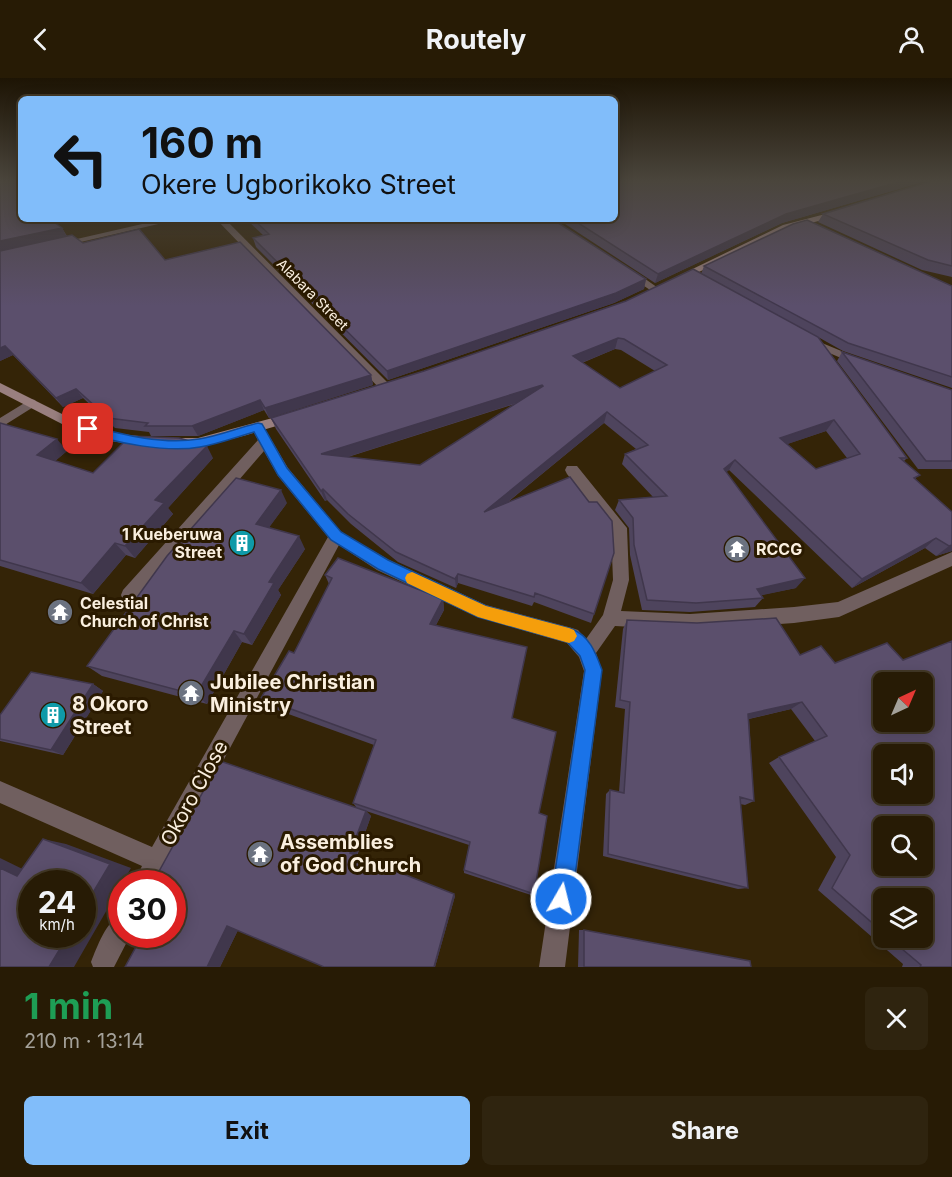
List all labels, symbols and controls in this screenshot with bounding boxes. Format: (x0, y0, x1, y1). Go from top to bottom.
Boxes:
icon: back (24, 23, 57, 56)
text: Routely (426, 23, 526, 56)
icon: person (895, 23, 928, 56)
text: 160 m (141, 117, 263, 168)
icon: left (42, 120, 120, 198)
text: Okere Ugborikoko Street (141, 168, 456, 201)
street label: Alabara Street (274, 255, 353, 334)
pin (62, 403, 113, 454)
icon: arrive (71, 412, 104, 445)
place label: 1 Kueberuwa Street (122, 524, 222, 562)
building icon: 1 Kueberuwa Street (227, 528, 257, 558)
temple icon: RCCG (722, 534, 752, 564)
place label: RCCG (756, 539, 802, 559)
place label: Celestial Church of Christ (80, 593, 209, 631)
temple icon: Celestial Church of Christ (45, 597, 75, 627)
place label: Jubilee Christian Ministry (210, 670, 375, 717)
north arrow (873, 672, 933, 732)
map controls (873, 672, 933, 948)
temple icon: Jubilee Christian Ministry (176, 678, 206, 708)
place label: 8 Okoro Street (72, 692, 149, 739)
building icon: 8 Okoro Street (38, 700, 68, 730)
street label: Okoro Close (155, 736, 233, 850)
button: sound (873, 744, 933, 804)
button: search (873, 816, 933, 876)
place label: Assemblies of God Church (280, 830, 421, 877)
temple icon: Assemblies of God Church (245, 839, 275, 869)
position arrow (529, 867, 593, 931)
speed limit sign: 30 (108, 870, 186, 948)
text: 24 (38, 884, 76, 920)
button: layers (873, 888, 933, 948)
text: km/h (39, 915, 75, 934)
text: 1 min (24, 984, 113, 1028)
button: close (865, 987, 928, 1050)
text: 210 m · 13:14 (24, 1029, 144, 1053)
button: Exit (24, 1096, 470, 1165)
button: Share (482, 1096, 928, 1165)

